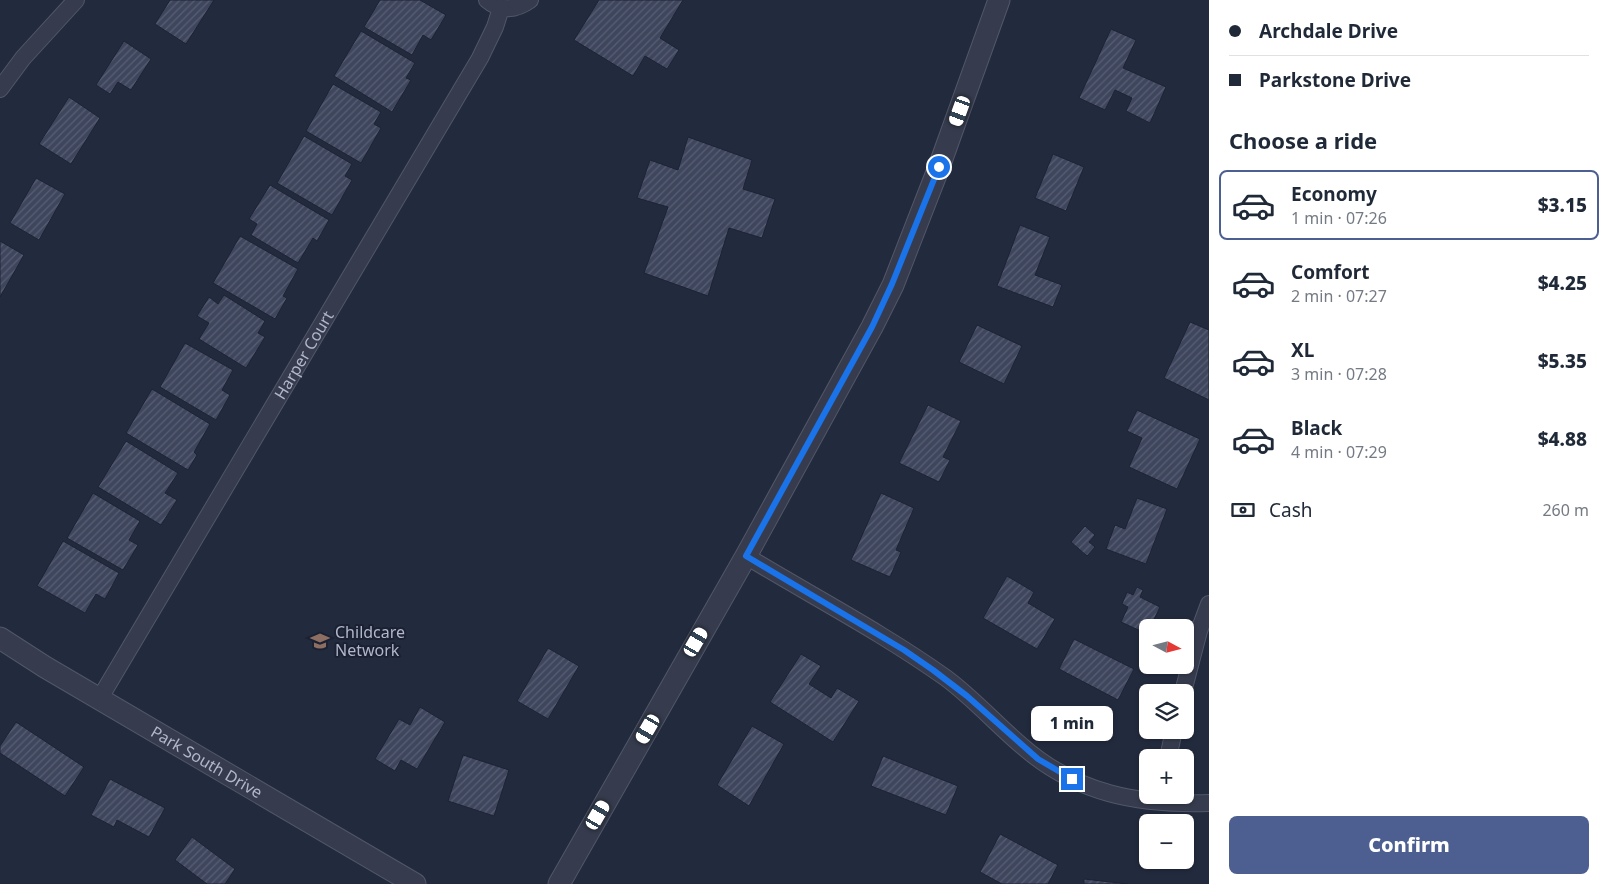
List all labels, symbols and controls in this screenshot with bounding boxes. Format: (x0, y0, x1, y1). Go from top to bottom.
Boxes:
text: Archdale Drive (1259, 18, 1398, 44)
text: Parkstone Drive (1259, 67, 1411, 93)
car (947, 94, 972, 128)
text: Choose a ride (1229, 125, 1377, 155)
route start (928, 156, 950, 178)
text: Economy (1291, 181, 1377, 207)
icon: car (1231, 183, 1276, 228)
text: $3.15 (1538, 192, 1587, 218)
text: 1 min · 07:26 (1291, 207, 1387, 229)
text: Comfort (1291, 259, 1370, 285)
icon: car (1231, 261, 1276, 306)
text: $4.25 (1538, 270, 1587, 296)
text: 2 min · 07:27 (1291, 285, 1387, 307)
street label: Harper Court (269, 306, 339, 403)
text: XL (1291, 337, 1314, 363)
icon: car (1231, 339, 1276, 384)
text: $5.35 (1538, 348, 1587, 374)
text: 3 min · 07:28 (1291, 363, 1387, 385)
text: Black (1291, 415, 1342, 441)
icon: car (1231, 417, 1276, 462)
text: $4.88 (1538, 426, 1587, 452)
text: 4 min · 07:29 (1291, 441, 1387, 463)
icon: cash (1229, 496, 1257, 524)
text: Cash (1269, 497, 1313, 523)
text: 260 m (1542, 499, 1589, 521)
north arrow (1139, 619, 1194, 674)
map controls (1139, 619, 1194, 869)
place label: Childcare Network (335, 621, 405, 661)
car (682, 625, 709, 659)
school or university icon: Childcare Network (309, 630, 331, 652)
button: layers (1139, 684, 1194, 739)
callout: 1 min (1031, 706, 1113, 742)
car (634, 712, 661, 746)
text: 1 min (1050, 712, 1094, 734)
street label: Park South Drive (147, 721, 267, 803)
button: + (1139, 749, 1194, 804)
route end (1061, 768, 1083, 790)
car (584, 798, 611, 832)
button: − (1139, 814, 1194, 869)
button: Confirm (1229, 816, 1589, 874)

